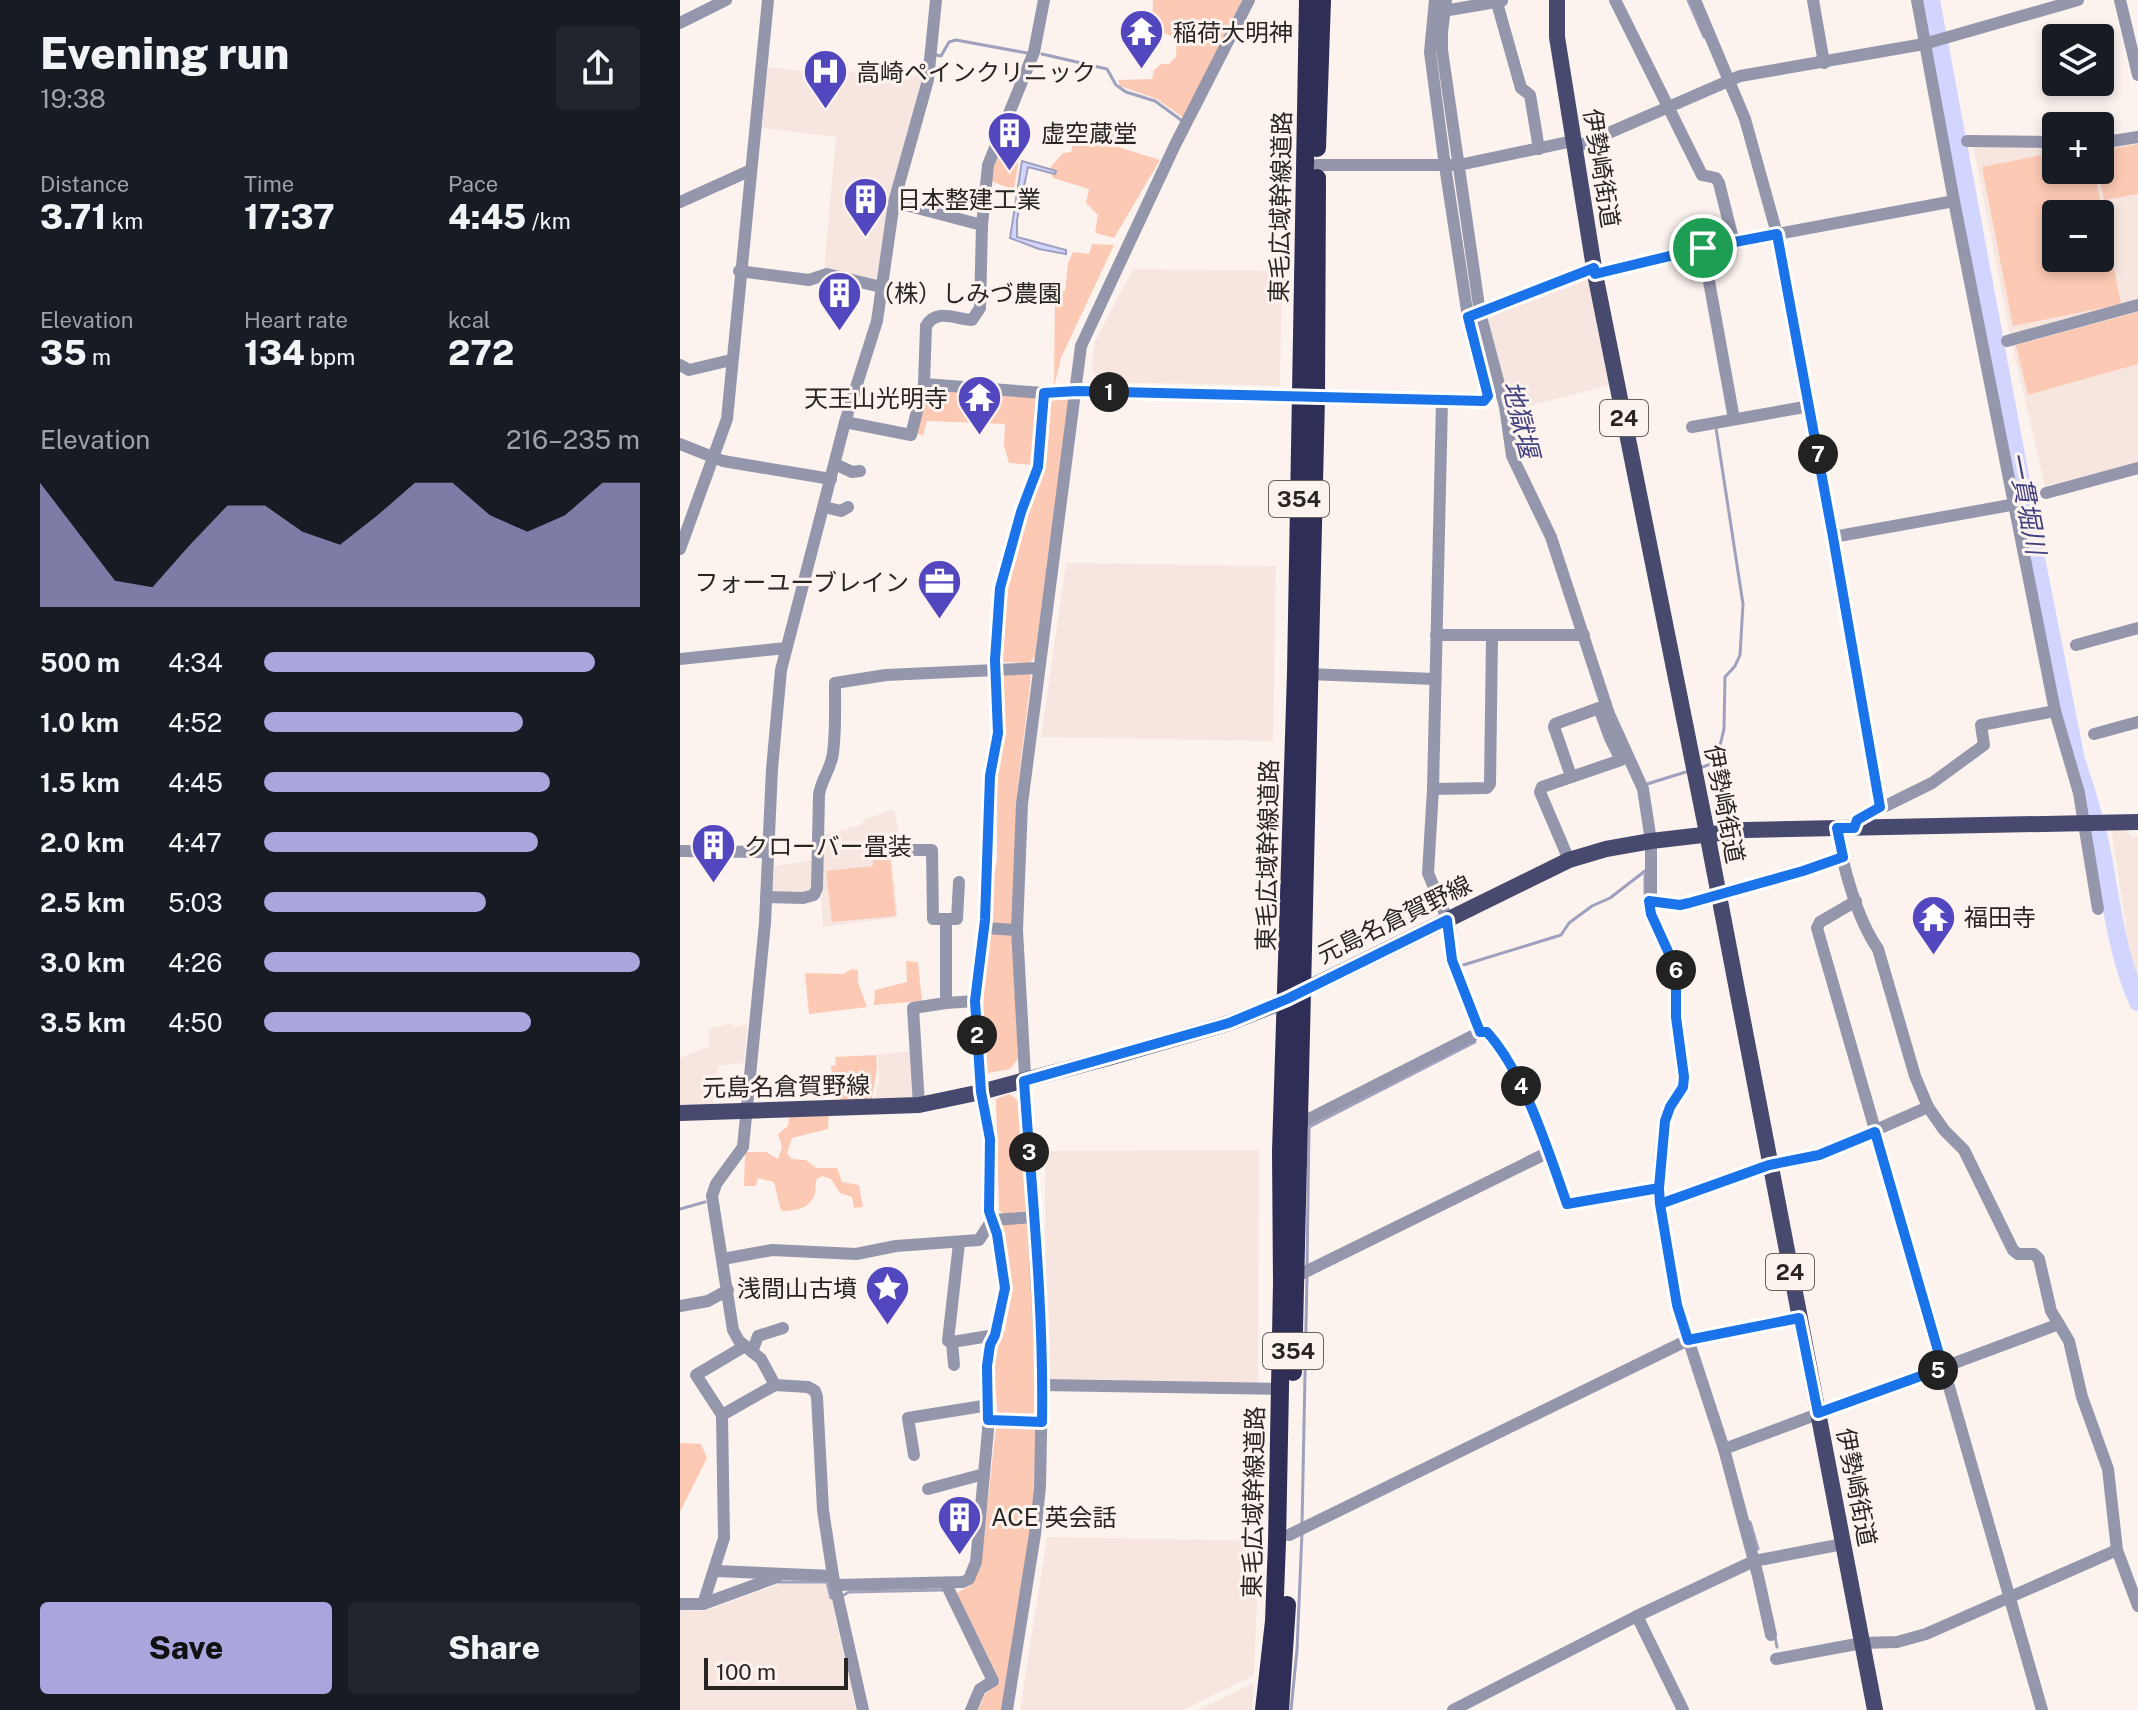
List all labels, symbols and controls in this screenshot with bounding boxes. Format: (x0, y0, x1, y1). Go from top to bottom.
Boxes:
temple icon: 稲荷大明神 (1118, 8, 1166, 71)
place label: 稲荷大明神 (1173, 18, 1293, 46)
map controls (2042, 24, 2114, 272)
button: layers (2042, 24, 2114, 96)
button: share (556, 26, 640, 110)
text: Evening run (40, 27, 289, 79)
hospital icon: 高崎ペインクリニック (801, 48, 849, 111)
place label: 高崎ペインクリニック (856, 58, 1096, 86)
text: 19:38 (40, 83, 106, 114)
street label: 伊勢崎街道 (1579, 107, 1625, 229)
building icon: 虚空蔵堂 (986, 109, 1034, 172)
street label: 東毛広域幹線道路 (1264, 111, 1296, 303)
button: + (2042, 112, 2114, 184)
place label: 虚空蔵堂 (1041, 119, 1137, 147)
text: Distance (40, 171, 129, 197)
text: Time (244, 171, 294, 197)
text: Pace (448, 171, 498, 197)
building icon: 日本整建工業 (842, 175, 890, 238)
place label: 日本整建工業 (897, 185, 1041, 213)
text: 3.71 (40, 197, 106, 237)
text: 17:37 (244, 197, 335, 237)
text: 4:45 (448, 197, 526, 237)
button: − (2042, 200, 2114, 272)
text: km (106, 208, 143, 234)
text: /km (526, 208, 571, 234)
pin (1669, 214, 1737, 282)
icon: arrive (1681, 226, 1725, 270)
building icon: （株）しみづ農園 (815, 269, 863, 332)
place label: （株）しみづ農園 (870, 279, 1062, 307)
text: Elevation (40, 307, 133, 333)
text: Heart rate (244, 307, 348, 333)
text: kcal (448, 307, 490, 333)
text: 35 (40, 333, 87, 373)
text: 134 (244, 333, 305, 373)
text: 272 (448, 333, 514, 373)
text: m (87, 344, 111, 370)
text: bpm (305, 344, 355, 370)
pin: 1 (1089, 372, 1129, 412)
temple icon: 天王山光明寺 (955, 374, 1003, 437)
water label: 地獄堰 (1497, 377, 1546, 464)
text: 1 (1104, 379, 1114, 405)
place label: 天王山光明寺 (804, 384, 948, 412)
road number: 24 (1600, 400, 1648, 436)
text: Elevation (40, 424, 150, 455)
text: 216–235 m (506, 424, 640, 455)
pin: 7 (1798, 434, 1838, 474)
text: 7 (1811, 441, 1825, 467)
water label: 一貫堀川 (2002, 449, 2053, 560)
road number: 354 (1269, 481, 1329, 517)
office icon: フォーユーブレイン (916, 558, 964, 621)
place label: フォーユーブレイン (694, 568, 909, 596)
text: 500 m (40, 647, 120, 678)
text: 4:34 (168, 647, 223, 678)
text: 1.0 km (40, 707, 119, 738)
text: 4:52 (168, 707, 222, 738)
street label: 伊勢崎街道 (1700, 742, 1750, 866)
street label: 東毛広域幹線道路 (1251, 759, 1283, 951)
text: 1.5 km (40, 767, 120, 798)
text: 4:45 (168, 767, 223, 798)
building icon: クローバー畳装 (689, 822, 737, 885)
text: 2.0 km (40, 827, 125, 858)
text: 4:47 (168, 827, 222, 858)
place label: クローバー畳装 (744, 832, 912, 860)
street label: 元島名倉賀野線 (1312, 870, 1476, 968)
text: 2.5 km (40, 887, 125, 918)
text: 5:03 (168, 887, 223, 918)
temple icon: 福田寺 (1909, 893, 1957, 956)
place label: 福田寺 (1964, 903, 2036, 931)
text: 3.0 km (40, 947, 125, 978)
text: 4:26 (168, 947, 222, 978)
pin: 6 (1656, 950, 1696, 990)
text: 6 (1669, 957, 1683, 983)
text: 3.5 km (40, 1007, 126, 1038)
text: 4:50 (168, 1007, 223, 1038)
pin: 2 (957, 1015, 997, 1055)
text: 2 (970, 1022, 984, 1048)
pin: 4 (1501, 1066, 1541, 1106)
street label: 元島名倉賀野線 (702, 1071, 870, 1101)
text: 4 (1514, 1073, 1528, 1099)
pin: 3 (1009, 1132, 1049, 1172)
text: 3 (1022, 1139, 1036, 1165)
road number: 24 (1766, 1254, 1814, 1290)
place icon: 浅間山古墳 (864, 1264, 912, 1327)
place label: 浅間山古墳 (737, 1274, 857, 1302)
road number: 354 (1263, 1333, 1323, 1369)
pin: 5 (1918, 1350, 1958, 1390)
text: 5 (1931, 1357, 1945, 1383)
street label: 東毛広域幹線道路 (1237, 1406, 1269, 1598)
street label: 伊勢崎街道 (1832, 1425, 1882, 1549)
building icon: ACE 英会話 (936, 1493, 984, 1556)
place label: ACE 英会話 (991, 1503, 1116, 1531)
button: Save (40, 1602, 332, 1694)
button: Share (348, 1602, 640, 1694)
scale bar (704, 1654, 848, 1690)
text: 100 m (716, 1659, 776, 1685)

